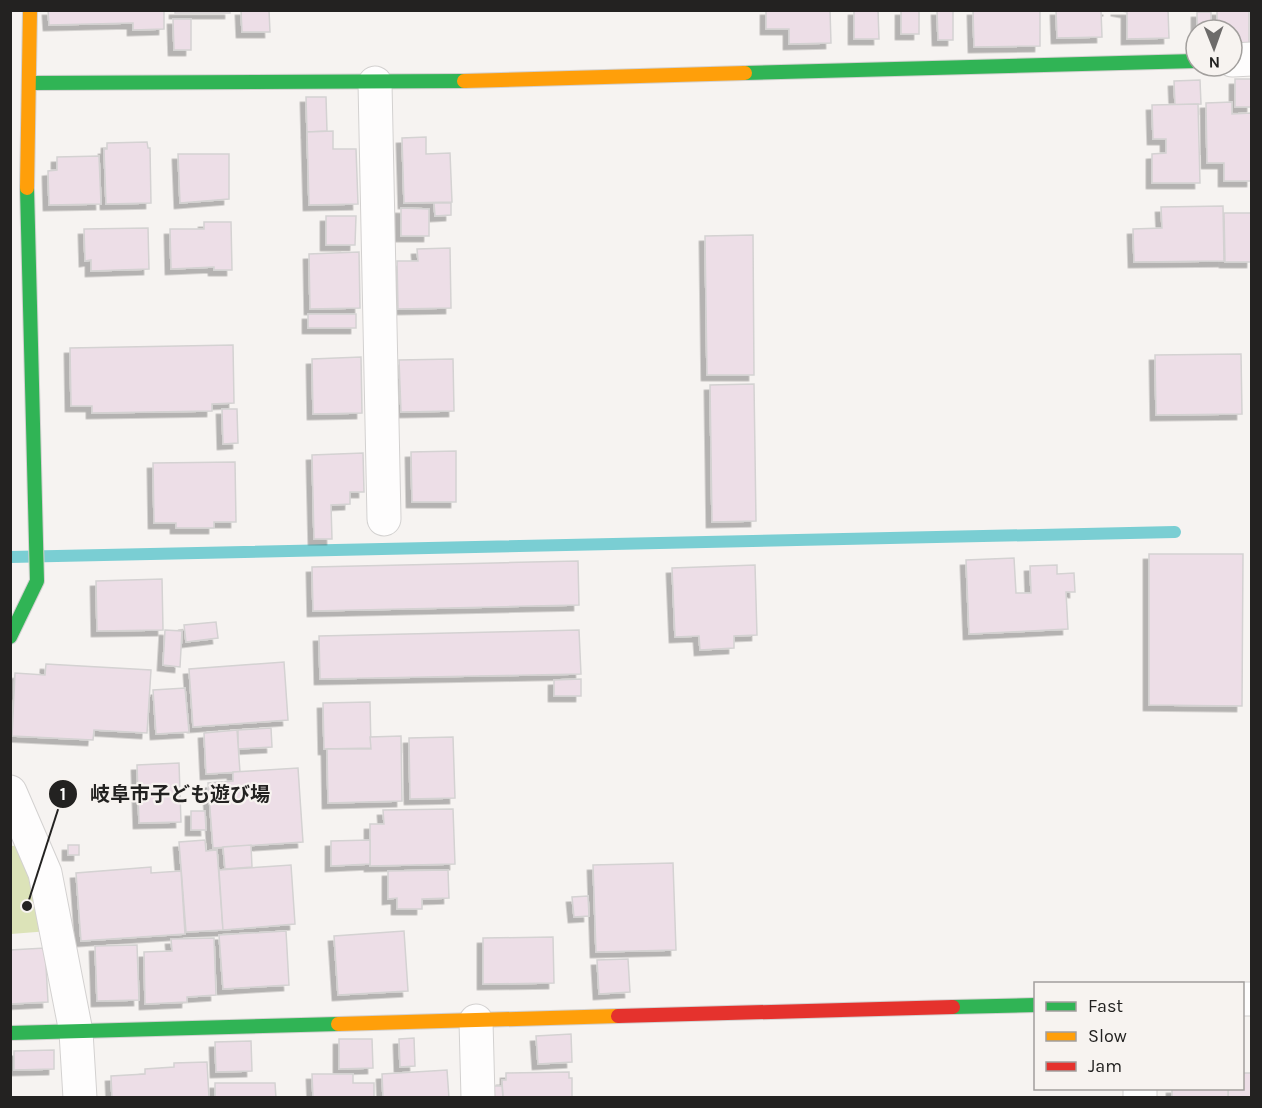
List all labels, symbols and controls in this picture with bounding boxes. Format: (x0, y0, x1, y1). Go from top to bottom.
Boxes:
north arrow (1184, 18, 1244, 78)
text: N (1208, 53, 1220, 72)
callout: 岐阜市子ども遊び場 (48, 775, 282, 813)
text: 1 (60, 783, 66, 805)
text: 岐阜市子ども遊び場 (90, 783, 270, 806)
legend (1034, 982, 1244, 1090)
text: Fast (1088, 995, 1123, 1017)
text: Slow (1088, 1025, 1127, 1047)
text: Jam (1088, 1055, 1122, 1077)

